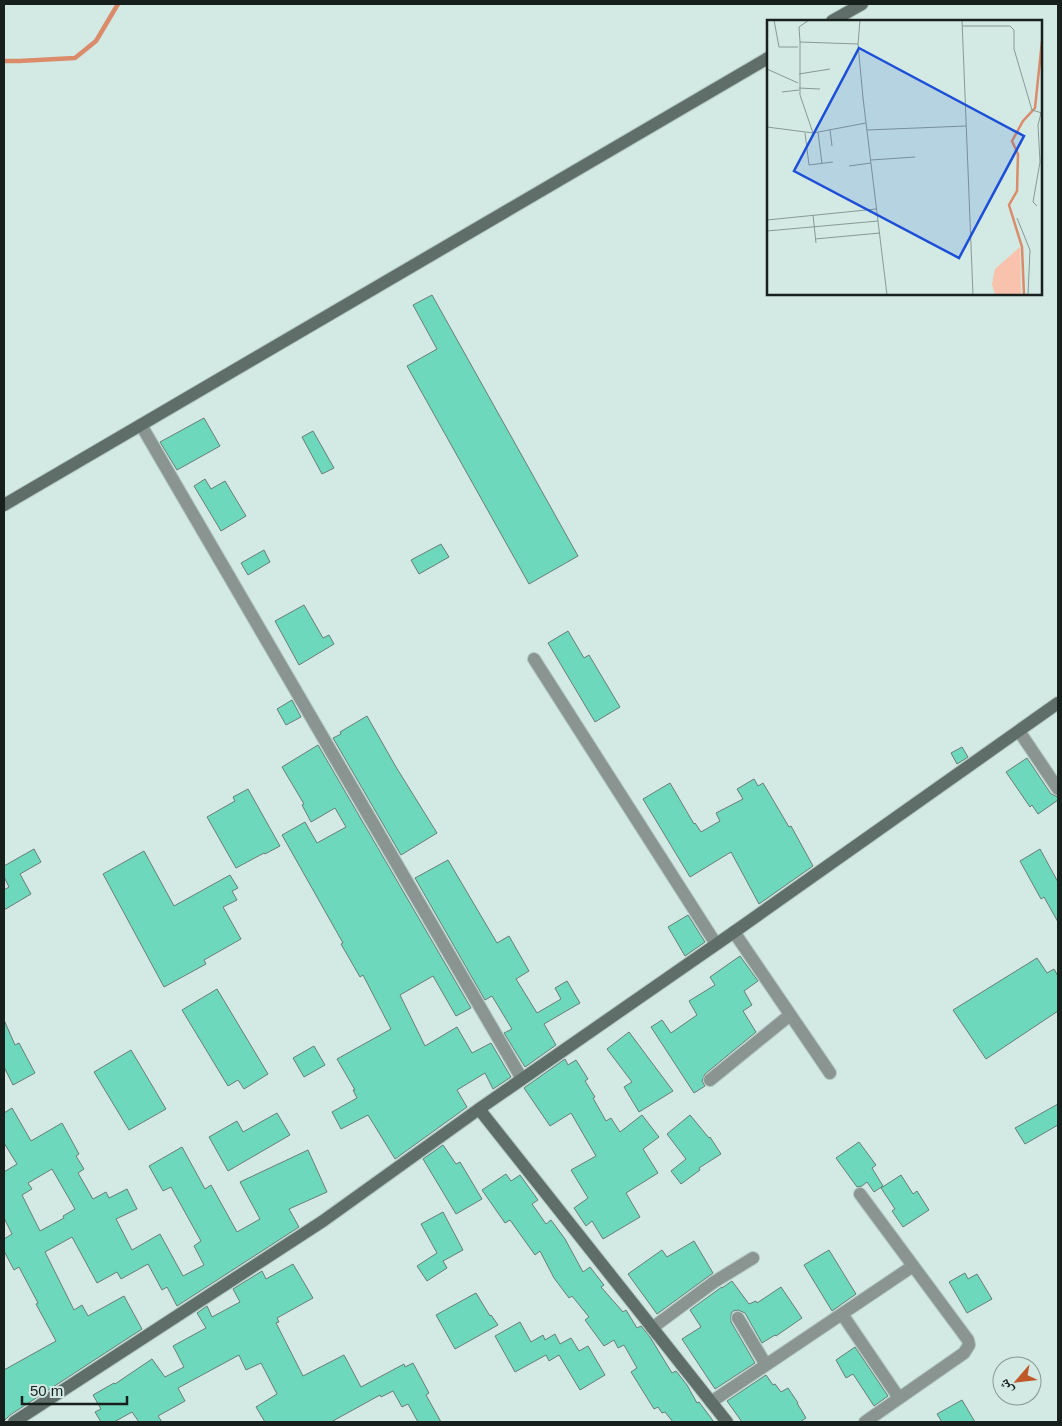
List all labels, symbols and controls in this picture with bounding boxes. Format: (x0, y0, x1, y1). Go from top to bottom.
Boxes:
inset map (767, 20, 1042, 295)
north arrow (992, 1356, 1042, 1406)
scale bar (22, 1374, 128, 1406)
text: ش (995, 1376, 1017, 1397)
text: 50 m (30, 1382, 63, 1399)

